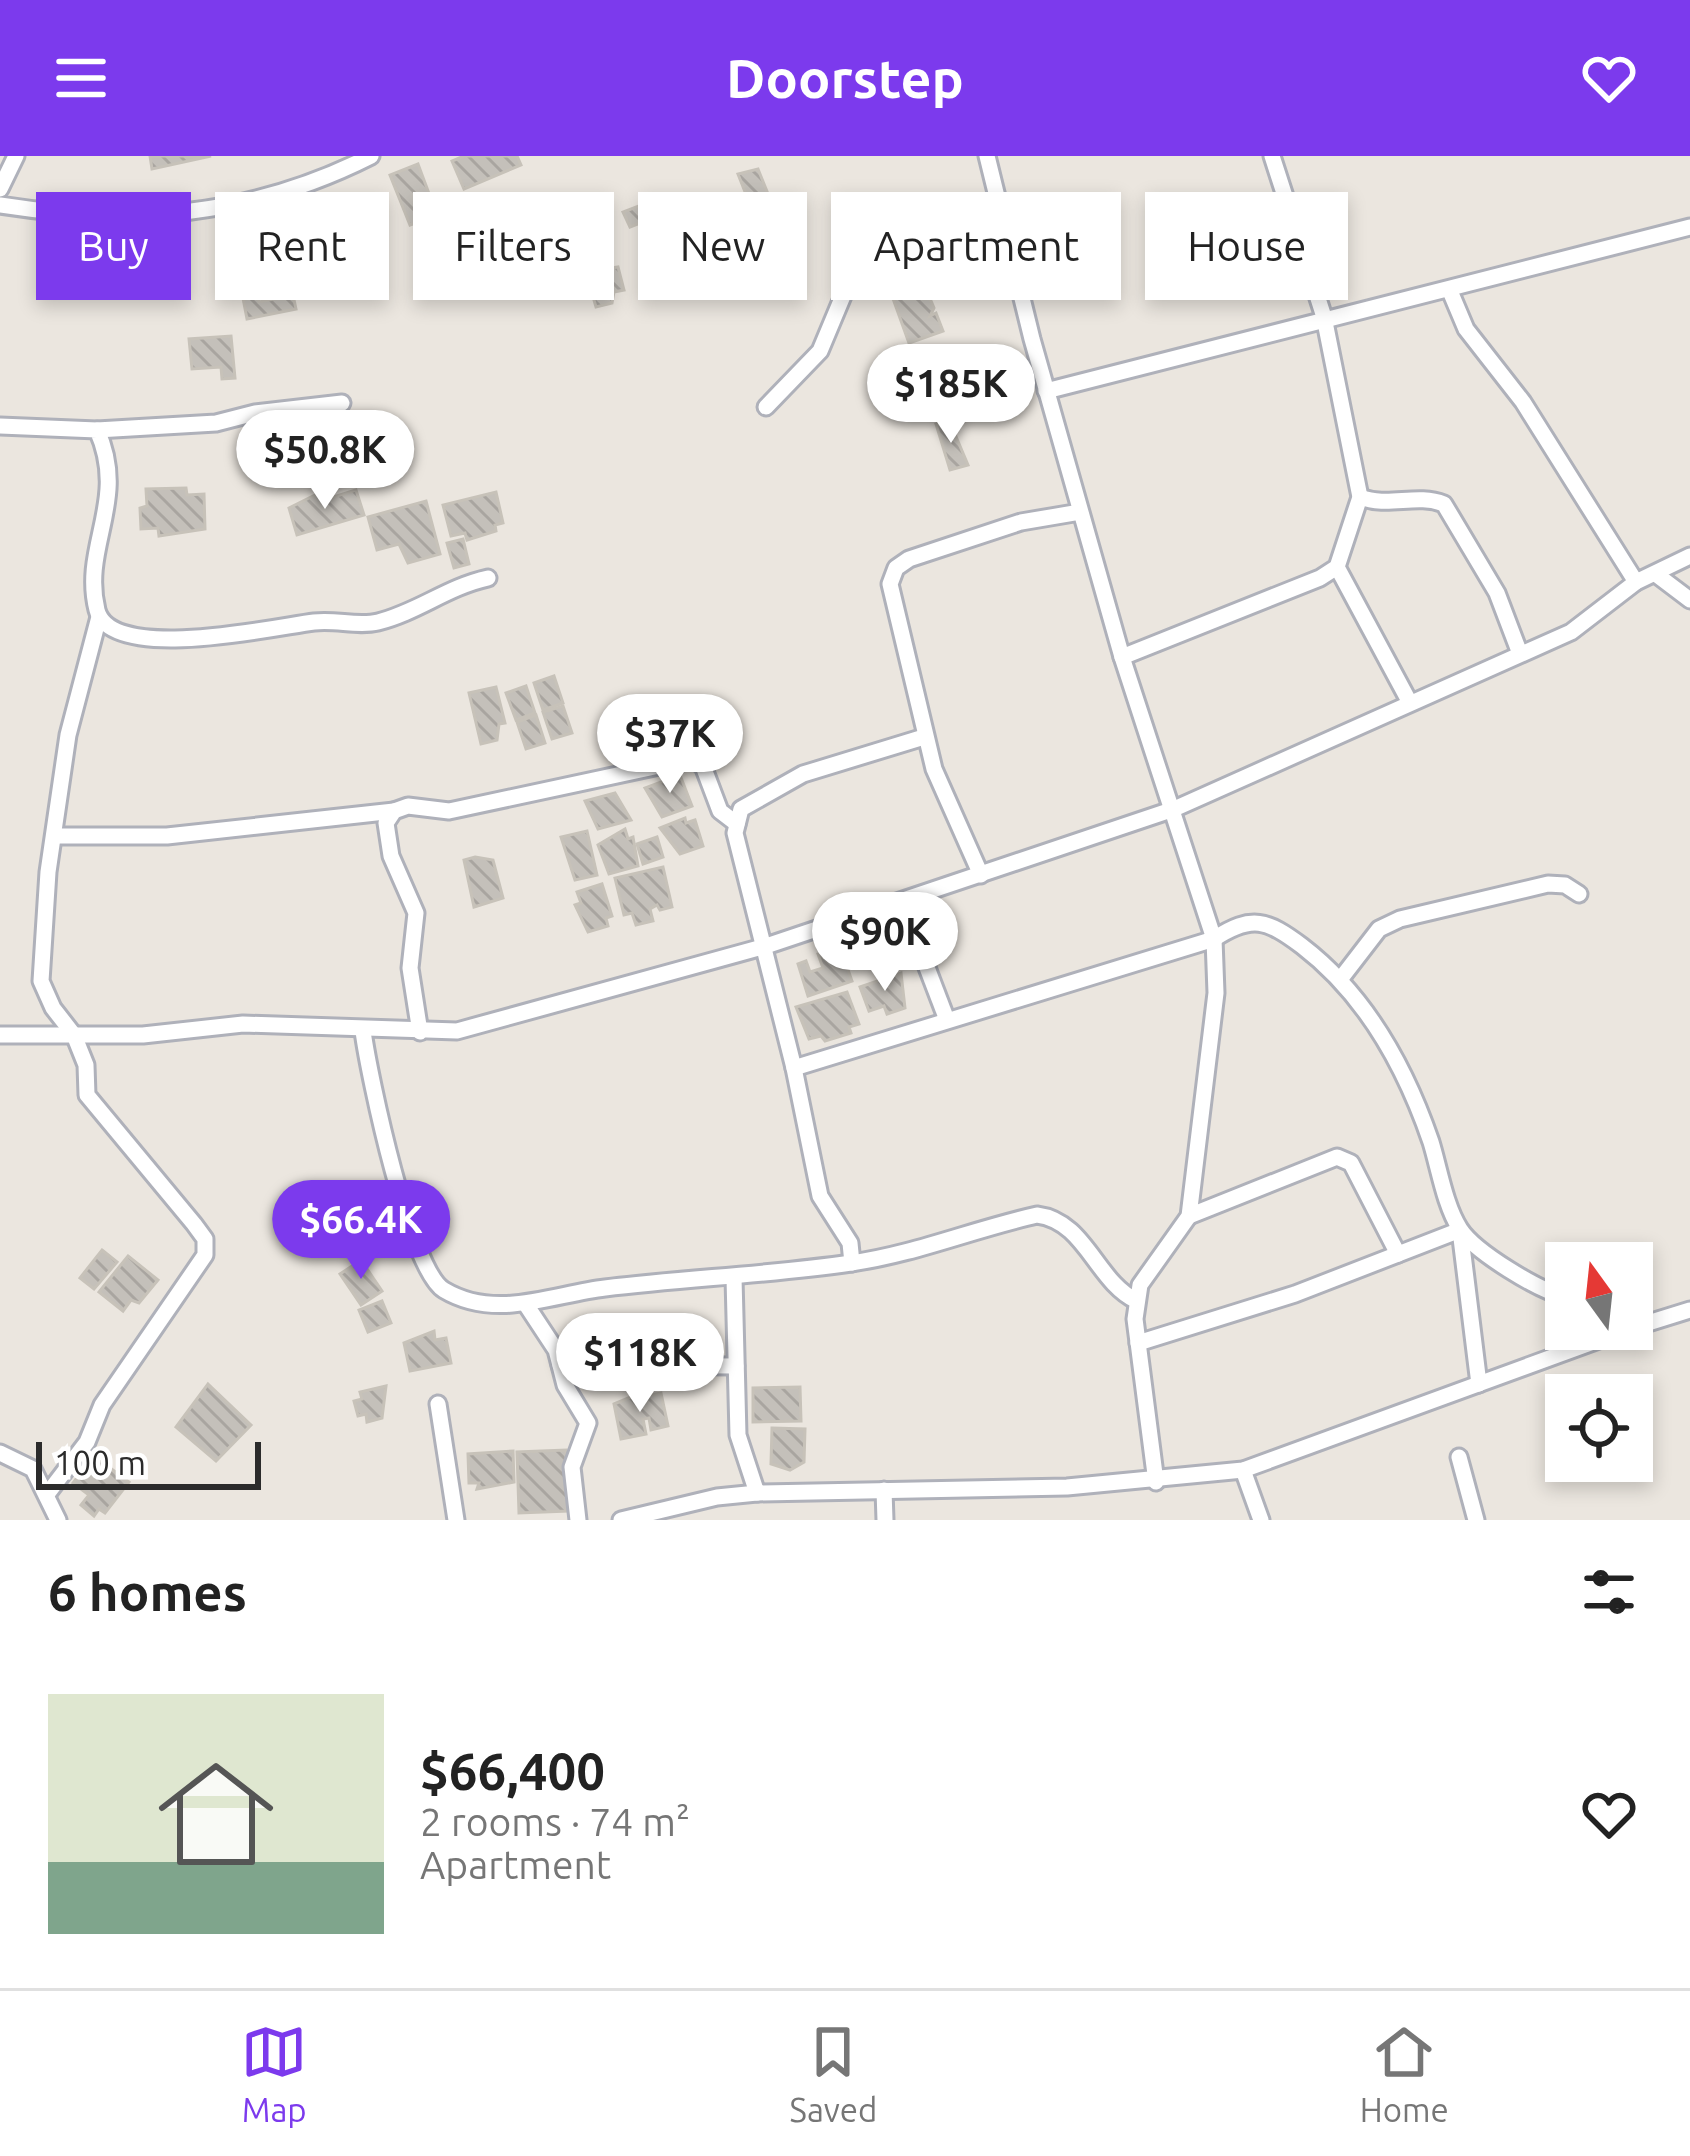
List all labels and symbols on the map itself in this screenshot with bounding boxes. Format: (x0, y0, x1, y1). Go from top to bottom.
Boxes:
pin: $185K (867, 344, 1035, 446)
pin: $50.8K (227, 410, 423, 512)
pin: $37K (599, 694, 741, 796)
pin: $90K (814, 892, 956, 994)
pin: $66.4K (263, 1180, 459, 1282)
north arrow (1545, 1242, 1653, 1350)
pin: $118K (556, 1313, 724, 1415)
scale bar (36, 1436, 261, 1489)

